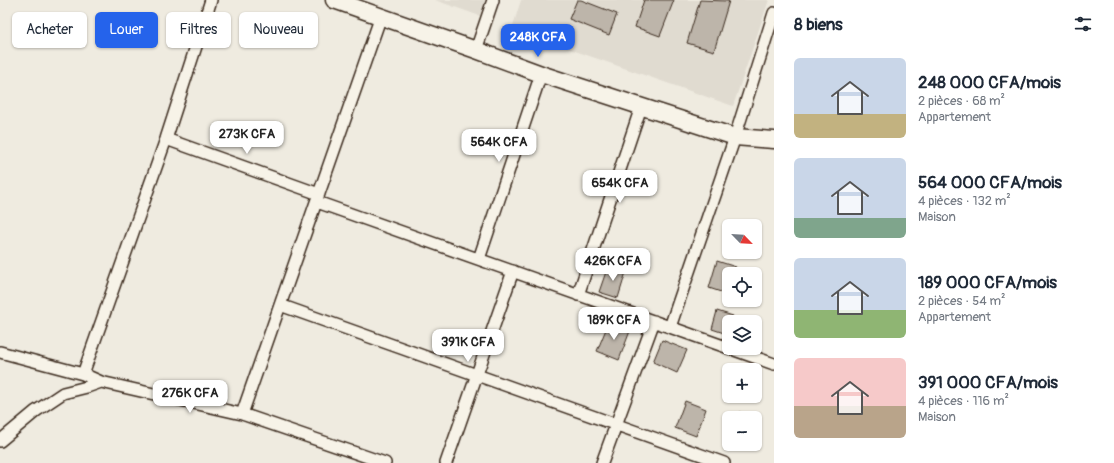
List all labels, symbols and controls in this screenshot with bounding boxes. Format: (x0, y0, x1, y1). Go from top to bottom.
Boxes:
chip: Acheter (12, 12, 87, 48)
chip: Louer (95, 12, 158, 48)
chip: Filtres (166, 12, 231, 48)
chip: Nouveau (239, 12, 318, 48)
icon: filters (1072, 13, 1094, 35)
text: 8 biens (794, 14, 843, 35)
pin: 248K CFA (497, 24, 579, 58)
text: 248K CFA (510, 29, 566, 45)
text: 248 000 CFA/mois (918, 72, 1061, 93)
icon: home (826, 74, 874, 122)
text: 2 pièces · 68 m² (918, 93, 1005, 109)
text: Appartement (918, 109, 991, 125)
pin: 273K CFA (206, 121, 288, 155)
text: 273K CFA (219, 126, 275, 142)
pin: 564K CFA (458, 129, 540, 163)
text: 564K CFA (470, 134, 528, 150)
pin: 654K CFA (579, 170, 661, 204)
text: 564 000 CFA/mois (918, 172, 1062, 193)
icon: home (826, 174, 874, 222)
text: 654K CFA (591, 175, 649, 191)
text: 4 pièces · 132 m² (918, 193, 1011, 209)
text: Maison (918, 209, 956, 225)
north arrow (722, 219, 762, 259)
map controls (722, 219, 762, 451)
pin: 426K CFA (572, 248, 654, 282)
text: 426K CFA (584, 253, 642, 269)
button: locate (722, 267, 762, 307)
text: 189 000 CFA/mois (918, 272, 1057, 293)
icon: home (826, 274, 874, 322)
text: 2 pièces · 54 m² (918, 293, 1006, 309)
pin: 189K CFA (573, 307, 655, 341)
text: Appartement (918, 309, 991, 325)
text: 189K CFA (587, 312, 641, 328)
button: layers (722, 315, 762, 355)
pin: 391K CFA (427, 329, 509, 363)
text: 391K CFA (441, 334, 495, 350)
button: + (722, 363, 762, 403)
text: 391 000 CFA/mois (918, 372, 1058, 393)
icon: home (826, 374, 874, 422)
pin: 276K CFA (149, 380, 231, 414)
text: 276K CFA (162, 385, 218, 401)
text: 4 pièces · 116 m² (918, 393, 1009, 409)
text: Maison (918, 409, 956, 425)
button: − (722, 411, 762, 451)

